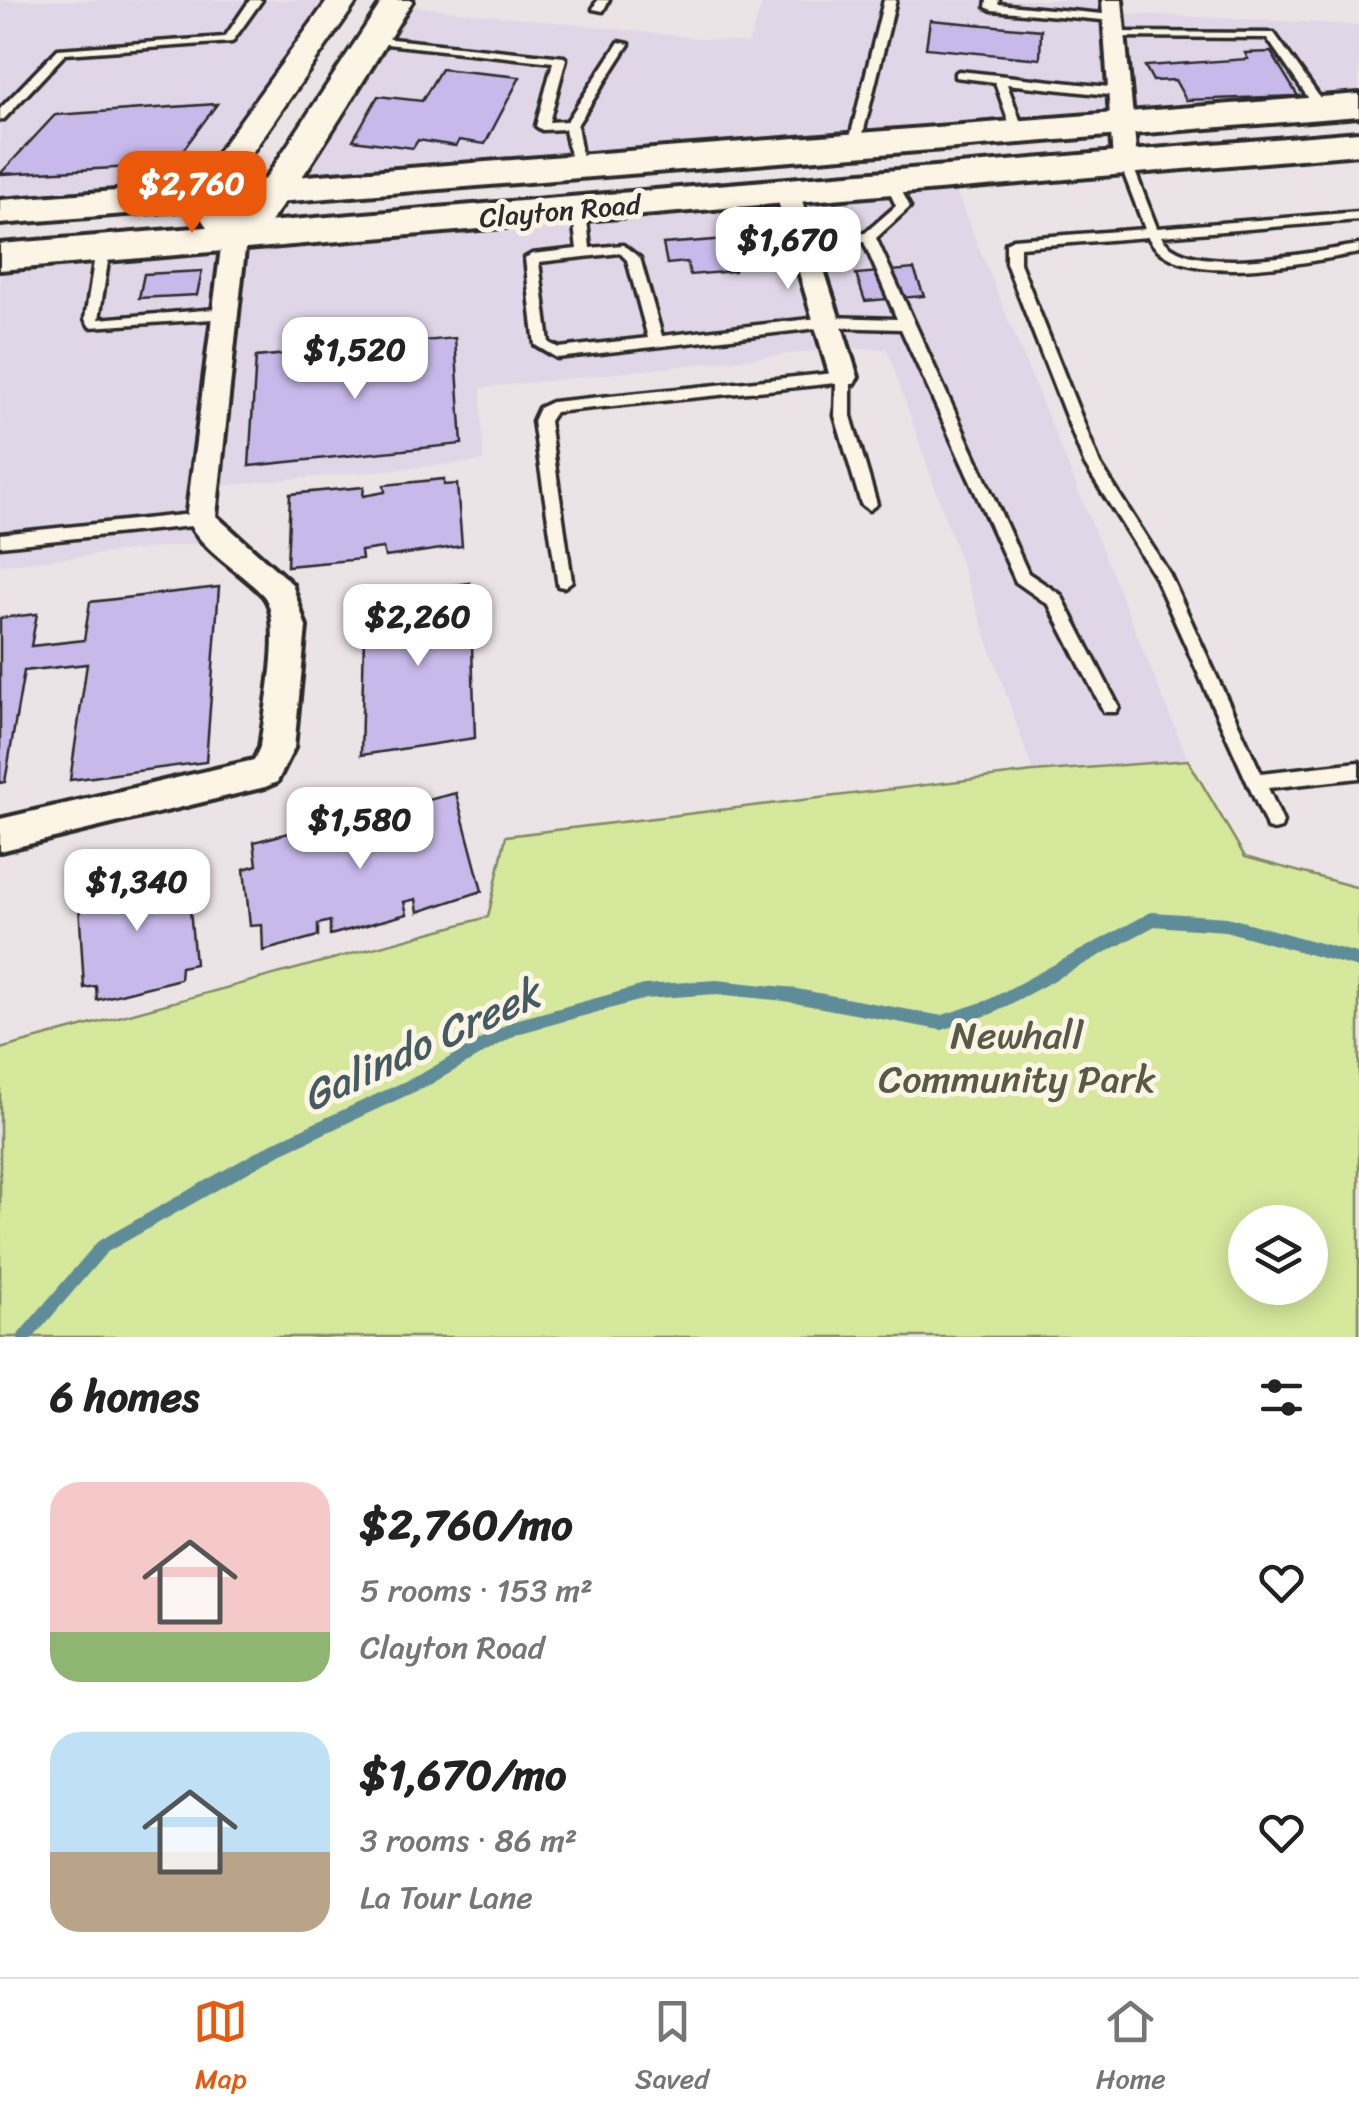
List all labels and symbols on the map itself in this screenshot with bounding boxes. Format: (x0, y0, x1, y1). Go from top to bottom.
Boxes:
pin: $2,760 (111, 151, 273, 236)
street label: Clayton Road (477, 179, 645, 242)
pin: $1,670 (707, 207, 869, 292)
pin: $1,520 (274, 317, 436, 402)
pin: $2,260 (337, 584, 499, 669)
pin: $1,580 (279, 787, 441, 872)
pin: $1,340 (56, 849, 218, 934)
water label: Galindo Creek (289, 955, 557, 1133)
park label: Newhall Community Park (879, 1002, 1156, 1113)

